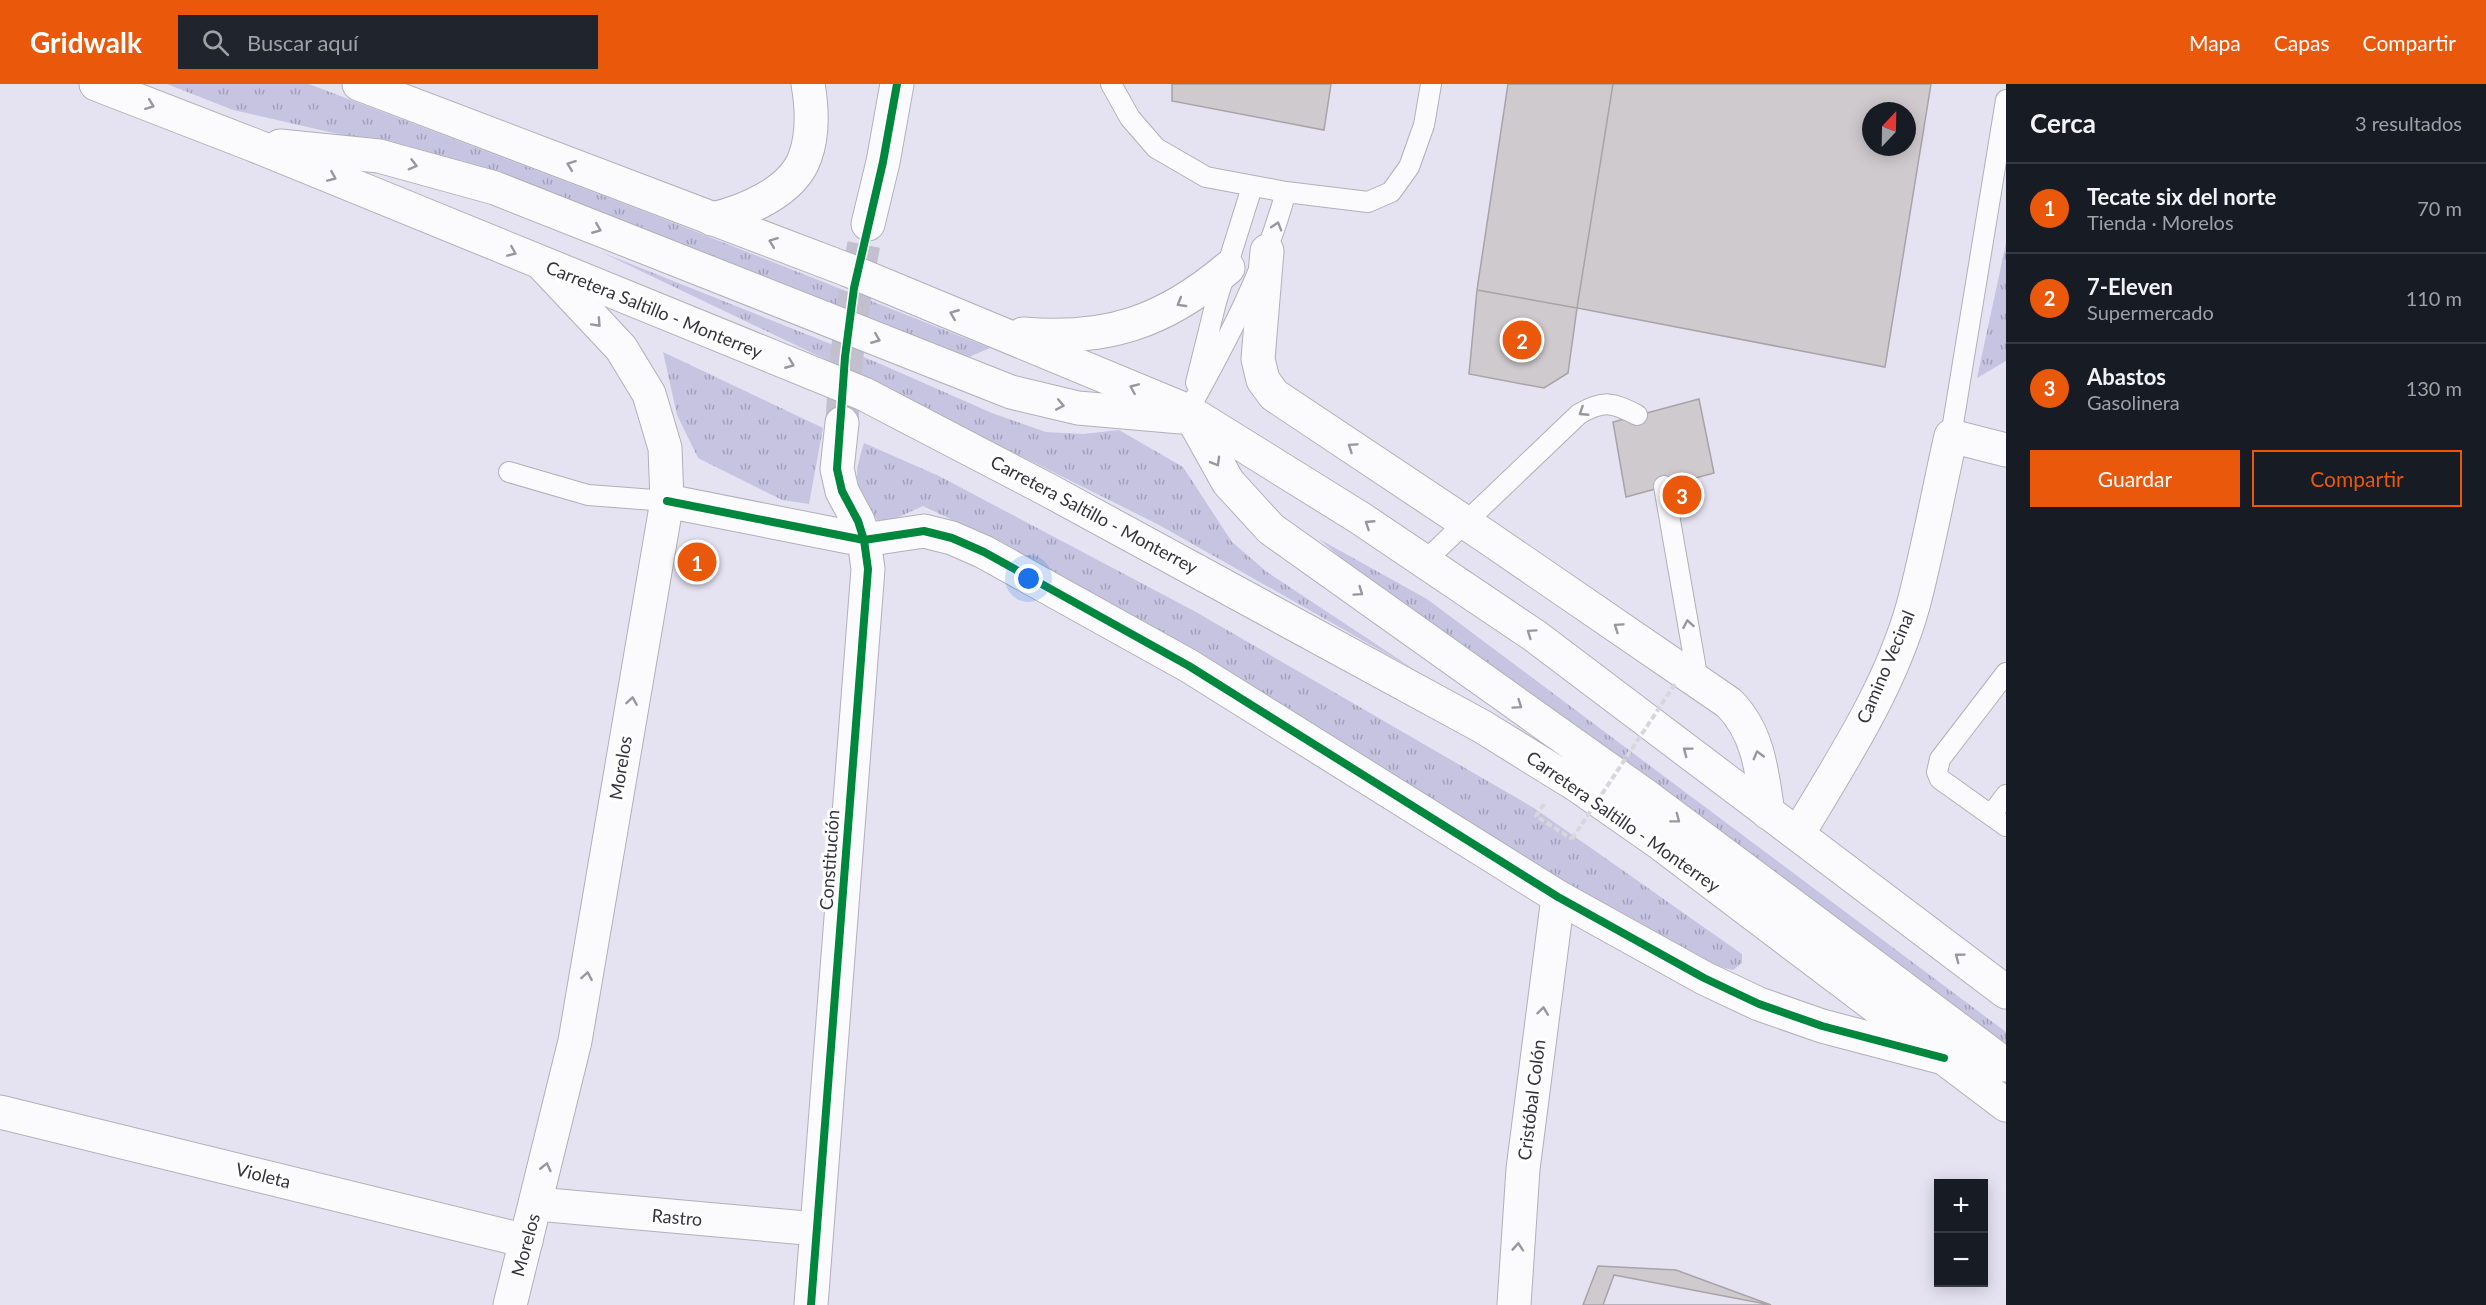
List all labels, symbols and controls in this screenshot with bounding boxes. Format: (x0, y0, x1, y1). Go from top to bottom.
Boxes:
search box (178, 15, 598, 69)
text: Gridwalk (30, 25, 142, 59)
icon: search (199, 26, 232, 59)
text: Buscar aquí (247, 29, 358, 56)
text: Mapa (2189, 30, 2241, 55)
text: Capas (2274, 30, 2330, 55)
text: Compartir (2363, 30, 2456, 55)
one-way arrow (144, 98, 155, 110)
north arrow (1862, 102, 1916, 156)
text: Cerca (2030, 107, 2096, 139)
text: 3 resultados (2355, 111, 2462, 135)
one-way arrow (408, 158, 418, 171)
one-way arrow (566, 160, 577, 172)
one-way arrow (325, 170, 336, 182)
text: Tecate six del norte (2087, 183, 2276, 210)
text: 1 (2044, 196, 2055, 220)
text: 70 m (2417, 196, 2462, 220)
text: Tienda · Morelos (2087, 210, 2234, 234)
one-way arrow (592, 221, 602, 234)
one-way arrow (1270, 221, 1282, 232)
one-way arrow (768, 237, 779, 249)
one-way arrow (505, 245, 516, 257)
street label: Carretera Saltillo - Monterrey (543, 256, 766, 363)
text: 7-Eleven (2087, 273, 2173, 300)
text: 2 (2044, 286, 2055, 310)
text: 110 m (2406, 286, 2462, 310)
one-way arrow (1177, 295, 1187, 307)
text: Supermercado (2087, 300, 2214, 324)
one-way arrow (950, 309, 961, 321)
one-way arrow (590, 315, 601, 326)
pin: 2 (1502, 318, 1541, 362)
one-way arrow (870, 332, 881, 344)
one-way arrow (784, 357, 795, 369)
text: Abastos (2087, 363, 2166, 390)
text: 3 (2044, 376, 2055, 400)
text: 130 m (2406, 376, 2462, 400)
one-way arrow (1130, 383, 1141, 395)
text: Gasolinera (2087, 390, 2180, 414)
one-way arrow (1054, 398, 1064, 411)
one-way arrow (1579, 405, 1589, 417)
one-way arrow (1348, 443, 1359, 454)
street label: Carretera Saltillo - Monterrey (987, 450, 1202, 578)
button: Guardar (2030, 450, 2240, 507)
button: Compartir (2252, 450, 2462, 507)
one-way arrow (1209, 456, 1220, 466)
pin: 3 (1662, 472, 1702, 518)
one-way arrow (1365, 520, 1376, 531)
pin: 1 (678, 540, 716, 584)
your location (1014, 564, 1043, 593)
one-way arrow (1353, 585, 1364, 596)
street label: Camino Vecinal (1851, 607, 1919, 727)
one-way arrow (1682, 619, 1694, 628)
one-way arrow (1614, 623, 1625, 634)
one-way arrow (1526, 630, 1537, 641)
one-way arrow (625, 696, 637, 706)
one-way arrow (1511, 698, 1522, 709)
street label: Morelos (604, 734, 636, 801)
street label: Carretera Saltillo - Monterrey (1523, 746, 1725, 897)
one-way arrow (1682, 747, 1693, 758)
one-way arrow (1752, 750, 1765, 760)
street label: Constitución (815, 809, 843, 911)
one-way arrow (1670, 811, 1681, 822)
one-way arrow (1955, 953, 1966, 964)
one-way arrow (580, 972, 593, 982)
one-way arrow (1536, 1007, 1549, 1016)
street label: Cristóbal Colón (1513, 1038, 1549, 1162)
street label: Violeta (234, 1158, 293, 1192)
one-way arrow (538, 1162, 551, 1172)
map controls (1934, 1179, 1988, 1287)
button: + (1934, 1179, 1988, 1233)
street label: Rastro (651, 1204, 703, 1230)
street label: Morelos (506, 1211, 544, 1279)
button: − (1934, 1233, 1988, 1287)
one-way arrow (1511, 1242, 1524, 1251)

